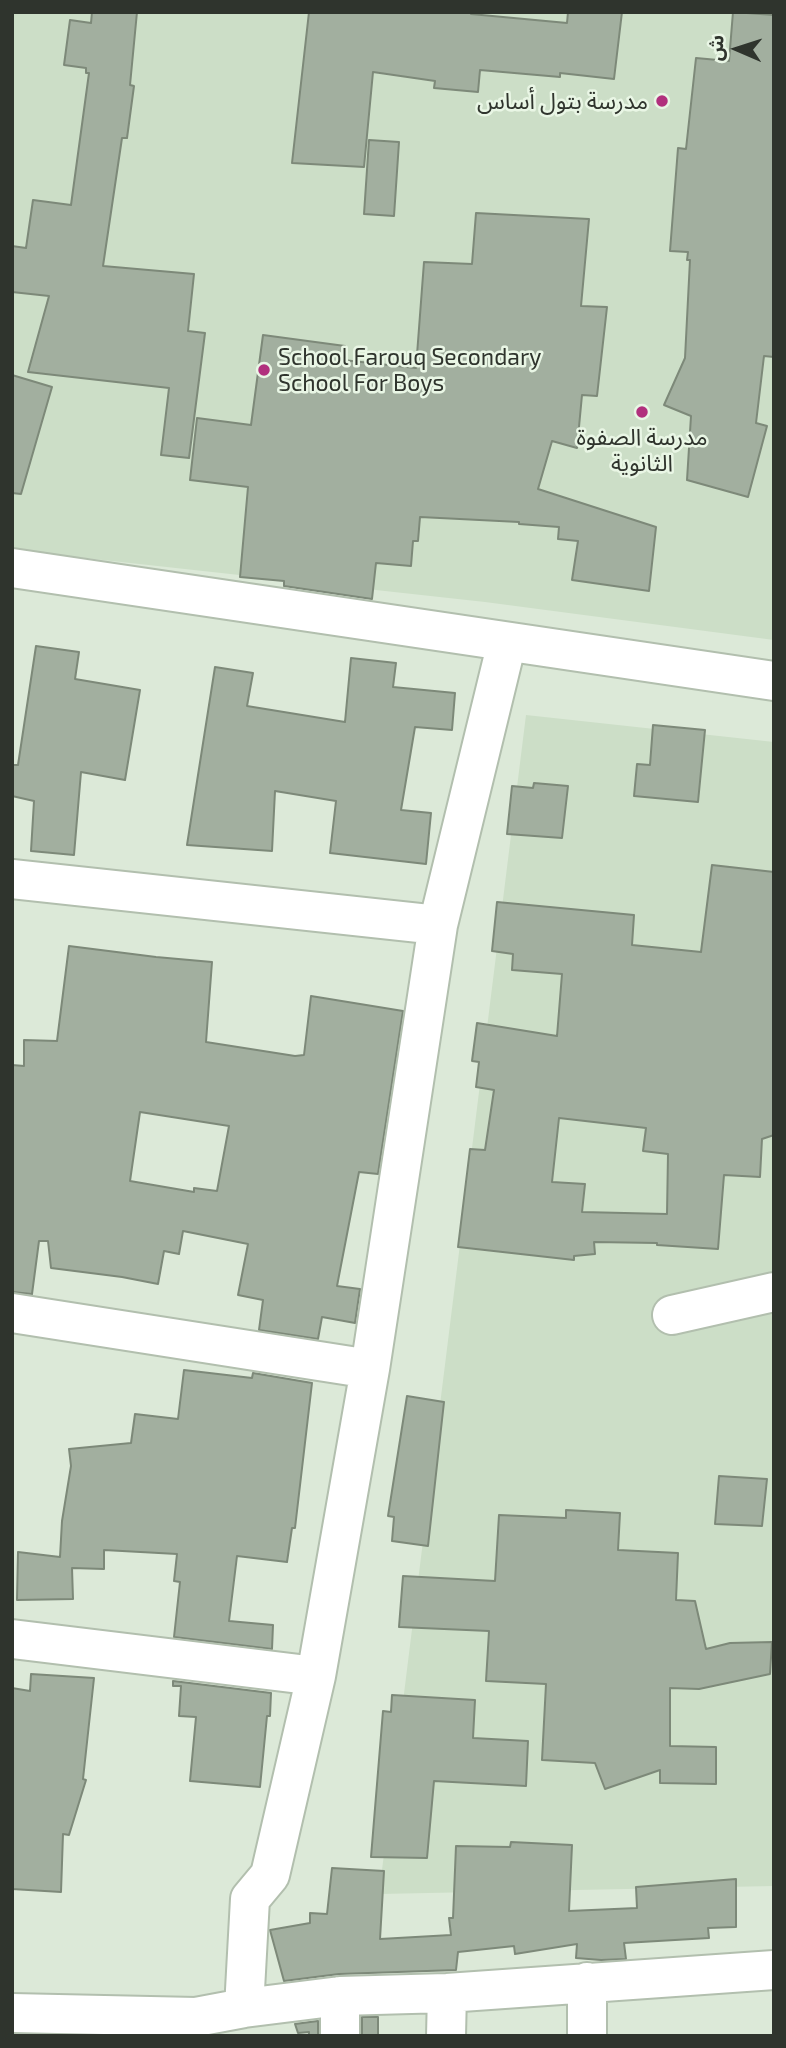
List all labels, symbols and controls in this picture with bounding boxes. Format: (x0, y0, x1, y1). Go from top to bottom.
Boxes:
north arrow (702, 14, 772, 84)
text: ش (703, 34, 728, 61)
place label: مدرسة بتول أساس (477, 87, 648, 115)
marker: مدرسة بتول أساس (654, 93, 670, 109)
place label: School Farouq Secondary School For Boys (278, 343, 541, 397)
marker: School Farouq Secondary School For Boys (256, 362, 272, 378)
marker: مدرسة الصفوة الثانوية (634, 404, 650, 420)
place label: مدرسة الصفوة الثانوية (576, 423, 708, 477)

